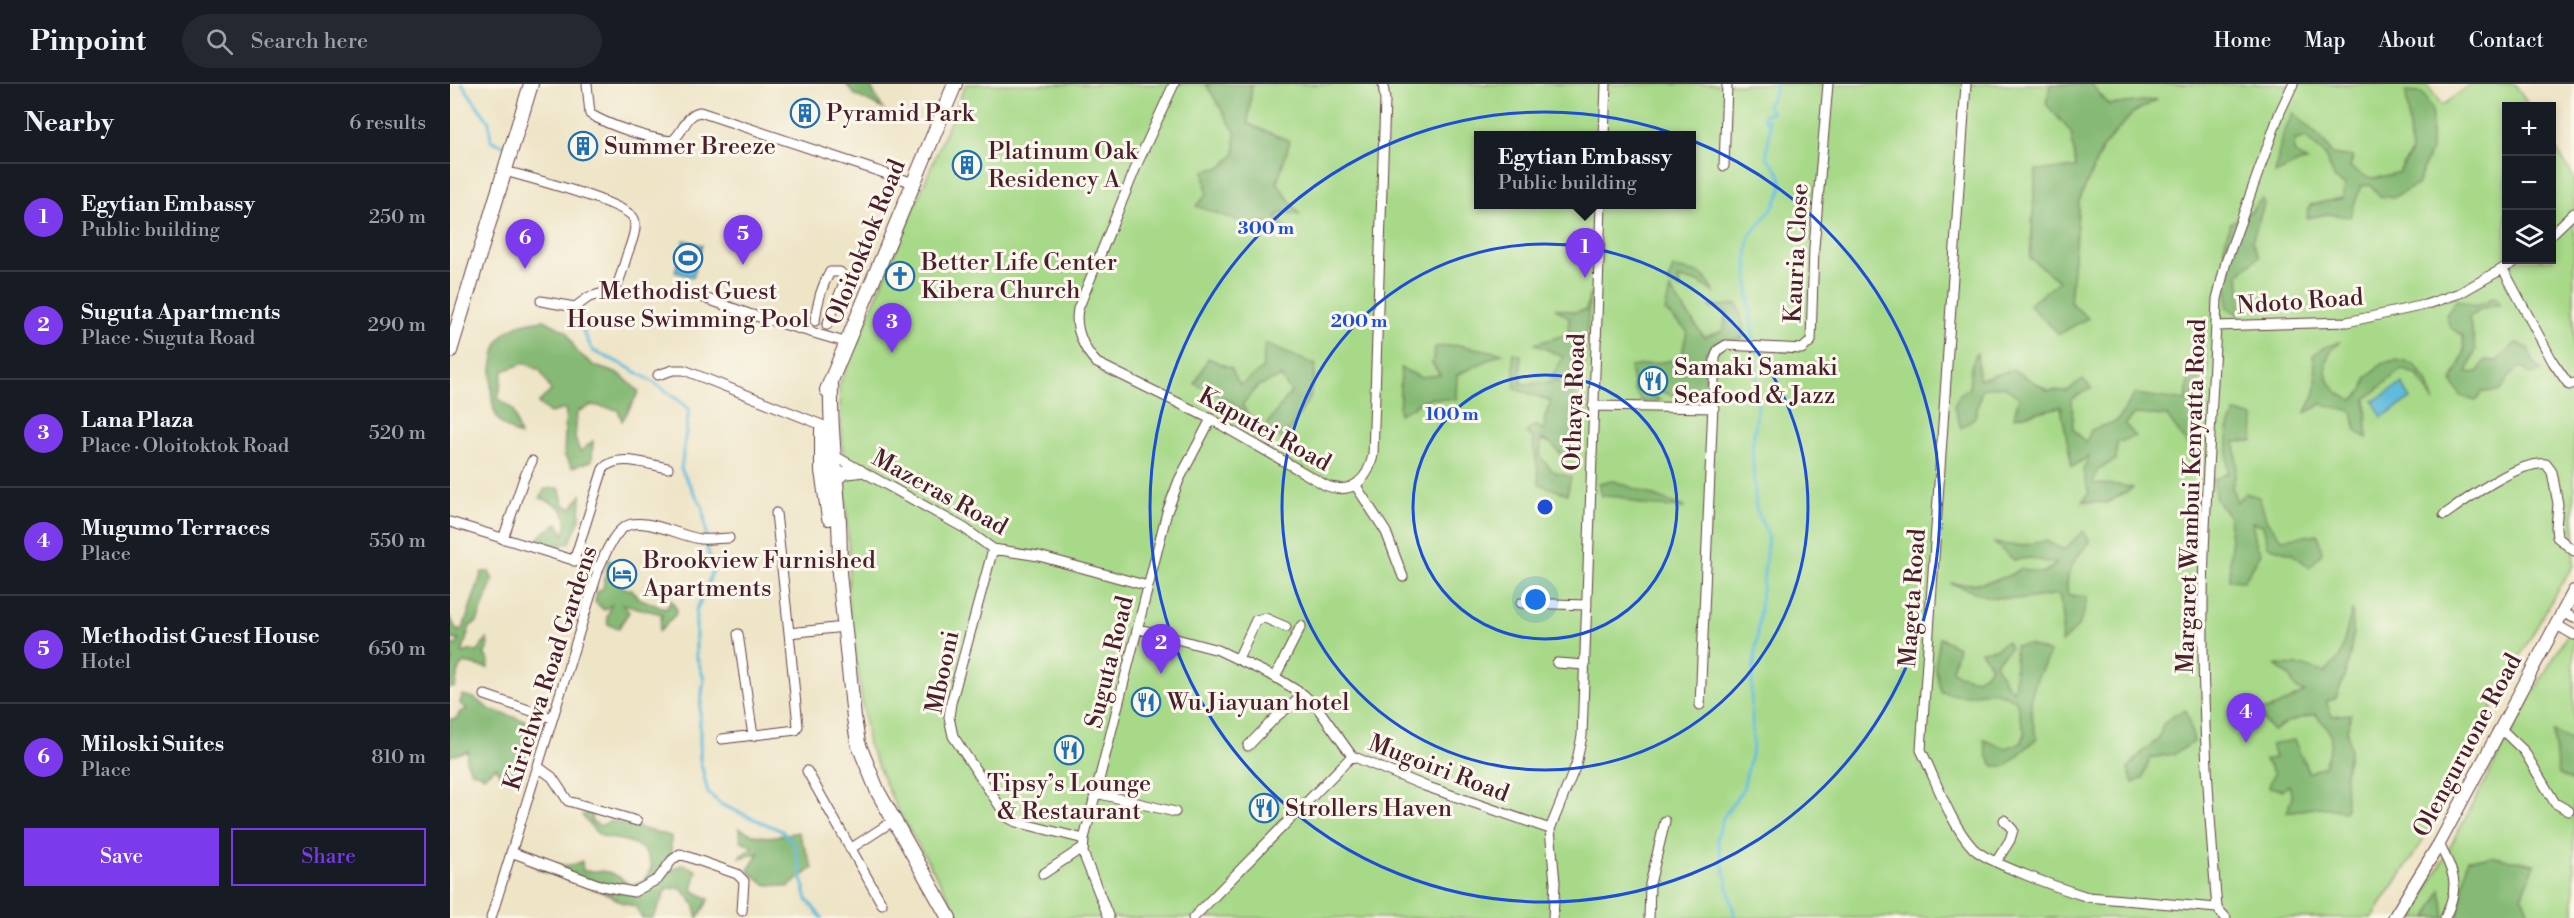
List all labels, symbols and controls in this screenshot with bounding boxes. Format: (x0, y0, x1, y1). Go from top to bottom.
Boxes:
search box (182, 14, 602, 68)
text: Pinpoint (30, 24, 146, 59)
icon: search (203, 25, 236, 58)
text: Search here (251, 28, 368, 55)
text: Home (2214, 28, 2271, 54)
text: Map (2304, 28, 2346, 54)
text: About (2379, 28, 2436, 54)
text: Contact (2469, 28, 2544, 54)
building icon: Pyramid Park (789, 97, 821, 129)
place label: Pyramid Park (826, 99, 976, 129)
map controls (2502, 102, 2556, 264)
button: + (2502, 102, 2556, 156)
text: Nearby (24, 107, 114, 139)
text: 6 results (349, 111, 426, 136)
building icon: Summer Breeze (567, 130, 599, 162)
popup (1474, 131, 1696, 209)
place label: Summer Breeze (604, 132, 776, 162)
place label: Platinum Oak Residency A (988, 137, 1139, 195)
text: Egytian Embassy (1498, 144, 1672, 171)
building icon: Platinum Oak Residency A (951, 149, 983, 181)
street label: Oloitoktok Road (819, 155, 913, 330)
button: − (2502, 156, 2556, 210)
text: Public building (1498, 171, 1637, 196)
street label: Kauria Close (1778, 182, 1816, 324)
text: Egytian Embassy (81, 191, 255, 218)
text: 1 (39, 205, 48, 230)
text: 250 m (369, 205, 426, 230)
button: layers (2502, 210, 2556, 264)
pin: 5 (724, 216, 762, 265)
text: 300 m (1238, 217, 1295, 240)
text: Public building (81, 218, 220, 243)
pin: 6 (506, 220, 544, 269)
pin: 1 (1566, 228, 1604, 278)
sports icon: Methodist Guest House Swimming Pool (672, 242, 704, 274)
place label: Better Life Center Kibera Church (920, 248, 1117, 306)
church icon: Better Life Center Kibera Church (884, 260, 916, 292)
place label: Methodist Guest House Swimming Pool (567, 277, 809, 335)
street label: Ndoto Road (2236, 283, 2365, 321)
text: Suguta Apartments (81, 299, 280, 326)
pin: 3 (872, 304, 912, 353)
text: 200 m (1331, 310, 1388, 333)
text: 2 (37, 313, 50, 338)
text: 290 m (368, 313, 426, 338)
street label: Margaret Wambui Kenyatta Road (2171, 318, 2213, 674)
text: Place · Suguta Road (81, 326, 255, 351)
street label: Othaya Road (1558, 332, 1592, 472)
place label: Samaki Samaki Seafood & Jazz (1674, 353, 1838, 411)
restaurant icon: Samaki Samaki Seafood & Jazz (1637, 365, 1669, 397)
street label: Kaputei Road (1193, 381, 1336, 479)
text: 100 m (1425, 403, 1479, 426)
text: Lana Plaza (81, 407, 194, 434)
text: 3 (37, 421, 50, 446)
text: 520 m (369, 421, 426, 446)
text: Place · Oloitoktok Road (81, 434, 289, 459)
street label: Mazeras Road (866, 443, 1013, 543)
centre of rings (1535, 497, 1555, 517)
text: Mugumo Terraces (81, 515, 270, 542)
street label: Mageta Road (1893, 527, 1933, 669)
text: 4 (37, 529, 50, 554)
text: 550 m (369, 529, 426, 554)
text: Place (81, 542, 131, 567)
street label: Kirichwa Road Gardens (497, 542, 605, 794)
place label: Brookview Furnished Apartments (642, 546, 876, 604)
hotel icon: Brookview Furnished Apartments (606, 558, 638, 590)
your location (1521, 585, 1550, 614)
street label: Suguta Road (1079, 593, 1141, 731)
text: Methodist Guest House (81, 623, 320, 650)
pin: 2 (1142, 624, 1180, 674)
street label: Mbooni (920, 628, 966, 716)
text: 5 (37, 637, 50, 662)
text: 650 m (368, 637, 426, 662)
street label: Olenguruone Road (2407, 648, 2529, 842)
text: Hotel (81, 650, 131, 675)
restaurant icon: Wu Jiayuan hotel (1130, 686, 1162, 718)
place label: Wu Jiayuan hotel (1166, 688, 1349, 718)
pin: 4 (2226, 694, 2266, 743)
street label: Mugoiri Road (1364, 728, 1513, 810)
text: Miloski Suites (81, 731, 224, 758)
restaurant icon: Tipsy’s Lounge & Restaurant (1053, 734, 1085, 766)
text: 6 (37, 745, 50, 770)
text: 810 m (371, 745, 426, 770)
text: Place (81, 758, 131, 783)
place label: Tipsy’s Lounge & Restaurant (987, 769, 1151, 827)
restaurant icon: Strollers Haven (1248, 792, 1280, 824)
place label: Strollers Haven (1285, 794, 1452, 824)
button: Save (24, 828, 219, 886)
button: Share (231, 828, 426, 886)

